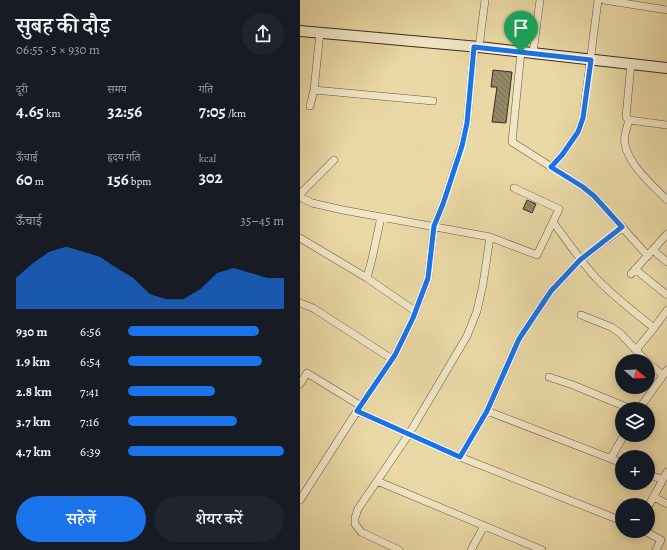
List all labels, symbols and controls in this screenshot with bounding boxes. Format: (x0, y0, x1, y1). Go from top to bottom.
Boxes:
text: सुबह की दौड़ (16, 11, 110, 41)
pin (504, 11, 538, 52)
button: share (242, 13, 284, 55)
icon: arrive (510, 17, 532, 39)
text: 06:55 · 5 × 930 m (16, 41, 100, 58)
text: दूरी (16, 82, 28, 97)
text: समय (107, 82, 127, 97)
text: गति (199, 82, 213, 97)
text: 4.65 (16, 100, 44, 123)
text: 32:56 (107, 100, 142, 123)
text: 7:05 (199, 100, 226, 123)
text: km (44, 106, 61, 121)
text: /km (226, 106, 246, 121)
text: ऊँचाई (16, 150, 38, 165)
text: हृदय गति (107, 150, 140, 165)
text: kcal (199, 151, 216, 166)
text: 302 (199, 166, 223, 189)
text: 60 (16, 168, 33, 191)
text: 156 (107, 168, 129, 191)
text: m (33, 174, 44, 189)
text: bpm (129, 174, 151, 189)
text: ऊँचाई (16, 212, 42, 229)
text: 35–45 m (240, 212, 284, 229)
text: 930 m (16, 323, 47, 340)
text: 6:56 (80, 323, 101, 340)
text: 1.9 km (16, 353, 50, 370)
text: 6:54 (80, 353, 101, 370)
north arrow (615, 354, 655, 394)
map controls (615, 354, 655, 538)
text: 2.8 km (16, 383, 52, 400)
text: 7:41 (80, 383, 99, 400)
button: layers (615, 402, 655, 442)
text: 3.7 km (16, 413, 51, 430)
text: 7:16 (80, 413, 99, 430)
text: 4.7 km (16, 443, 51, 460)
text: 6:39 (80, 443, 100, 460)
button: + (615, 450, 655, 490)
button: सहेजें (16, 496, 146, 542)
button: शेयर करें (154, 496, 284, 542)
button: − (615, 498, 655, 538)

